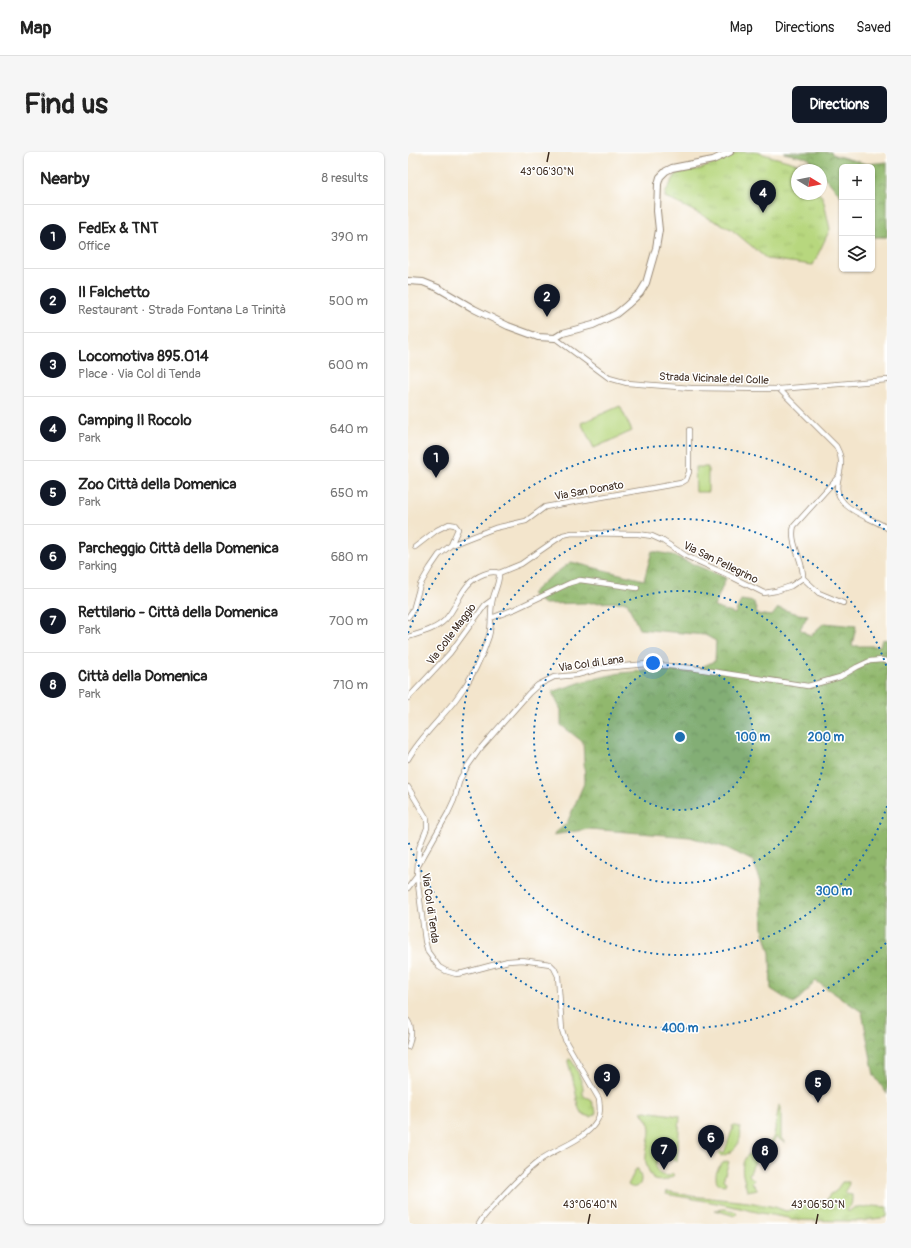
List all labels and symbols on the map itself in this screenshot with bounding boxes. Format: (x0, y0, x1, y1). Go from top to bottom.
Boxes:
north arrow (791, 164, 827, 200)
text: 43°06'30"N (520, 166, 574, 178)
pin: 4 (750, 180, 776, 213)
pin: 2 (534, 284, 560, 317)
street label: Strada Vicinale del Colle (659, 370, 770, 387)
pin: 1 (423, 445, 449, 478)
street label: Via San Donato (554, 478, 625, 503)
street label: Via San Pellegrino (681, 539, 760, 586)
street label: Via Colle Maggio (424, 601, 479, 668)
street label: Via Col di Lana (558, 652, 625, 675)
your location (643, 653, 663, 673)
centre of rings (673, 730, 687, 744)
text: 100 m (736, 730, 771, 745)
text: 200 m (808, 730, 845, 745)
street label: Via Col di Tenda (419, 872, 442, 944)
text: 300 m (816, 884, 853, 899)
text: 400 m (661, 1021, 699, 1036)
pin: 3 (594, 1064, 620, 1097)
pin: 5 (805, 1070, 831, 1103)
pin: 6 (698, 1125, 724, 1158)
pin: 7 (651, 1137, 677, 1170)
pin: 8 (752, 1138, 778, 1171)
text: 43°06'40"N (563, 1199, 617, 1211)
text: 43°06'50"N (791, 1199, 845, 1211)

